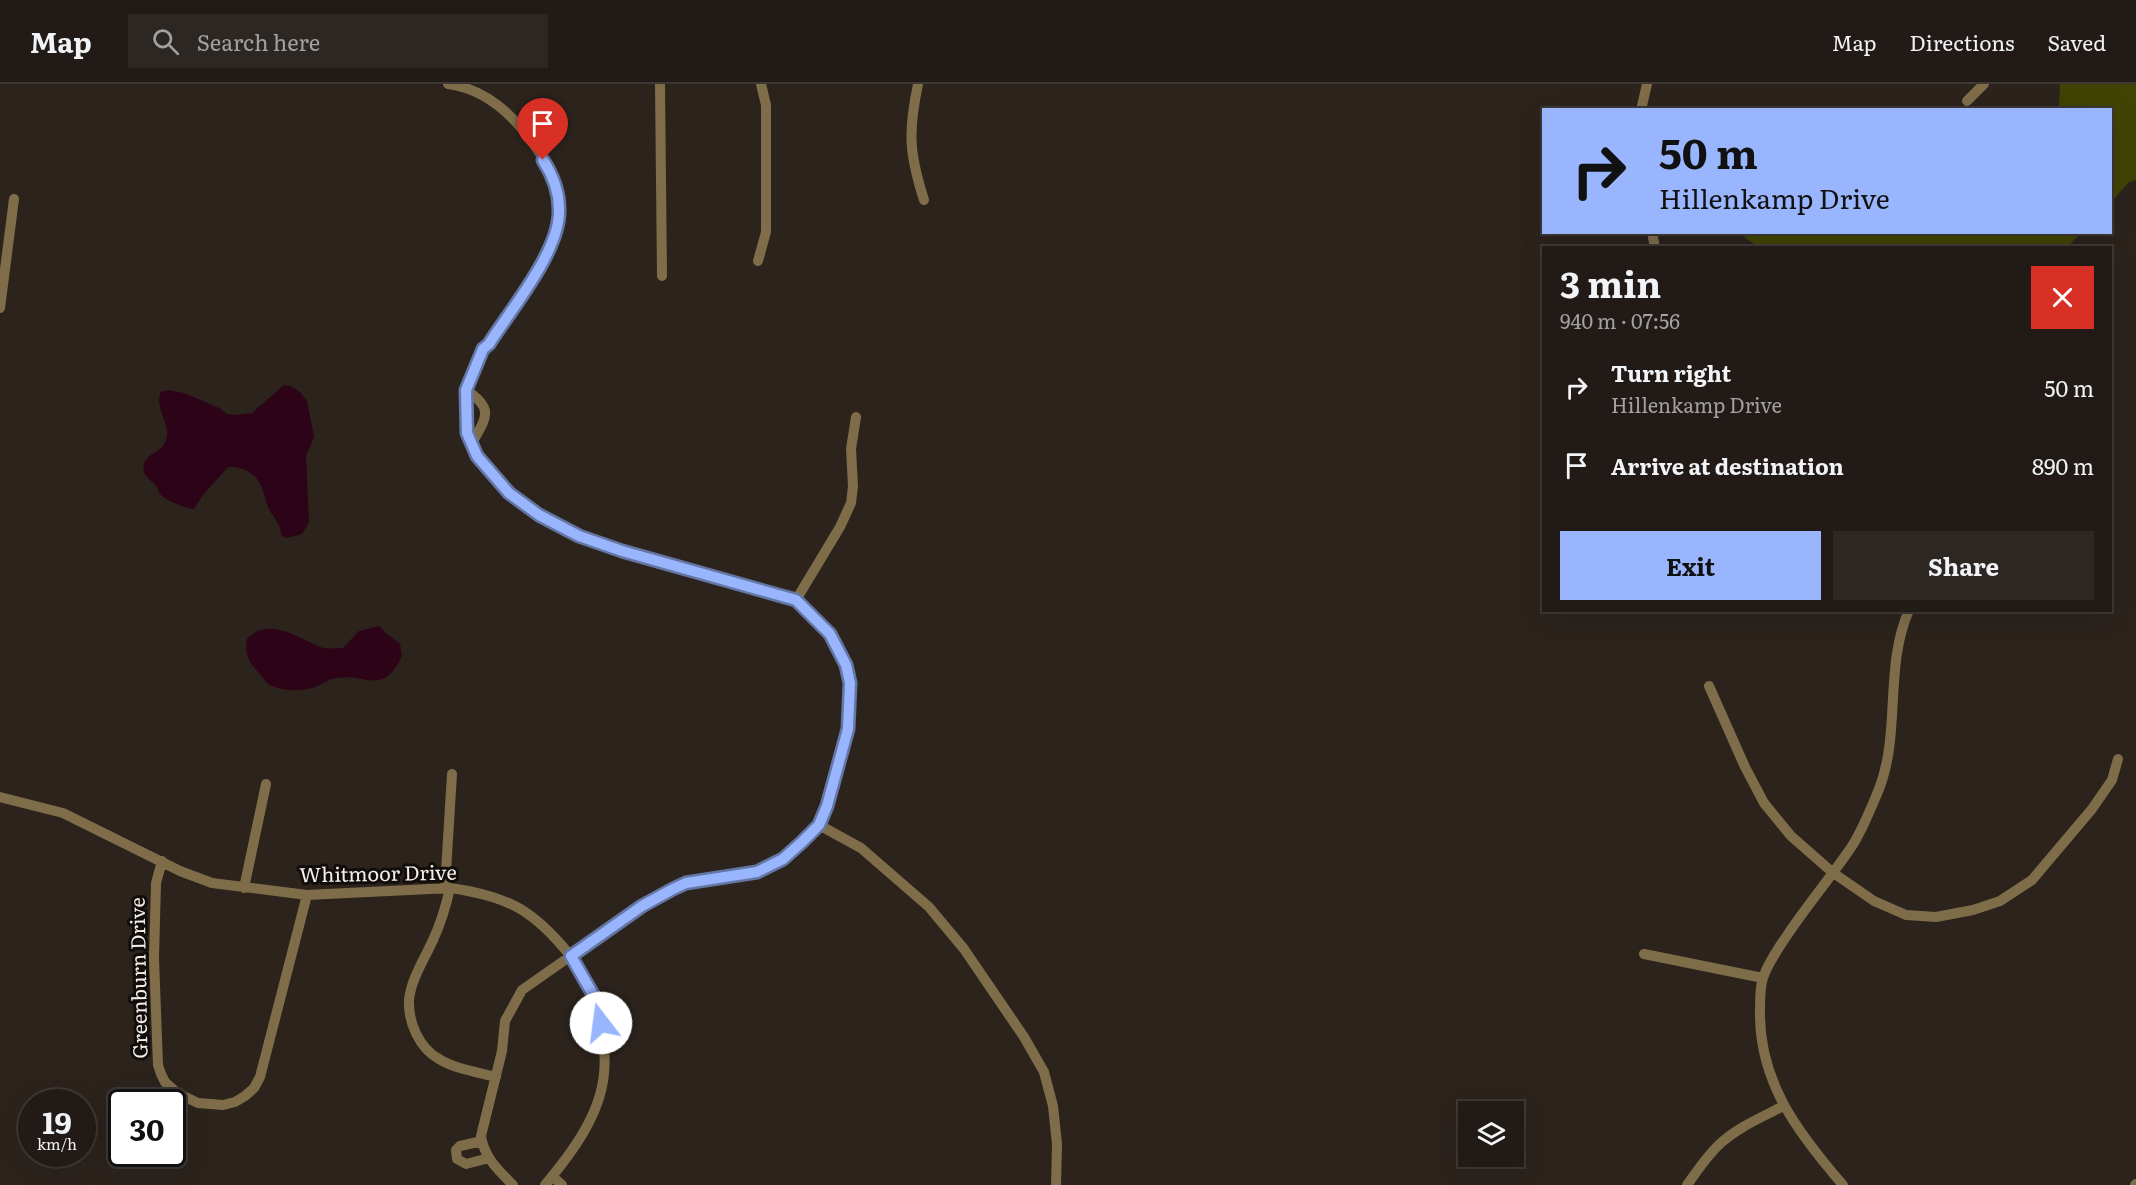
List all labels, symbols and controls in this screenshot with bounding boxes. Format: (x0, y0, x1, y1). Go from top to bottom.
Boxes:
search box (128, 14, 548, 68)
text: Map (30, 20, 92, 62)
icon: search (149, 25, 182, 58)
text: Search here (197, 25, 320, 58)
text: Map (1832, 26, 1877, 57)
text: Directions (1910, 26, 2015, 57)
text: Saved (2048, 26, 2106, 57)
pin (517, 98, 568, 160)
icon: arrive (526, 107, 559, 140)
text: 50 m (1659, 120, 1758, 182)
icon: right (1560, 132, 1638, 210)
text: Hillenkamp Drive (1659, 177, 1890, 217)
text: 3 min (1560, 256, 1661, 309)
button: close (2031, 266, 2094, 329)
text: 940 m · 07:56 (1560, 305, 1680, 335)
text: Turn right (1611, 356, 1731, 389)
icon: right (1560, 371, 1593, 404)
text: 50 m (2044, 371, 2094, 404)
text: Hillenkamp Drive (1611, 389, 1782, 419)
icon: arrive (1560, 449, 1593, 482)
text: Arrive at destination (1611, 449, 1844, 482)
text: 890 m (2032, 449, 2094, 482)
button: Exit (1560, 531, 1821, 600)
button: Share (1833, 531, 2094, 600)
street label: Whitmoor Drive (299, 856, 457, 888)
street label: Greenburn Drive (121, 897, 153, 1059)
position arrow (569, 991, 633, 1055)
speed limit sign: 30 (108, 1089, 186, 1167)
text: 19 (42, 1099, 72, 1143)
map controls (1458, 1101, 1524, 1167)
button: layers (1458, 1101, 1524, 1167)
text: km/h (37, 1132, 77, 1155)

